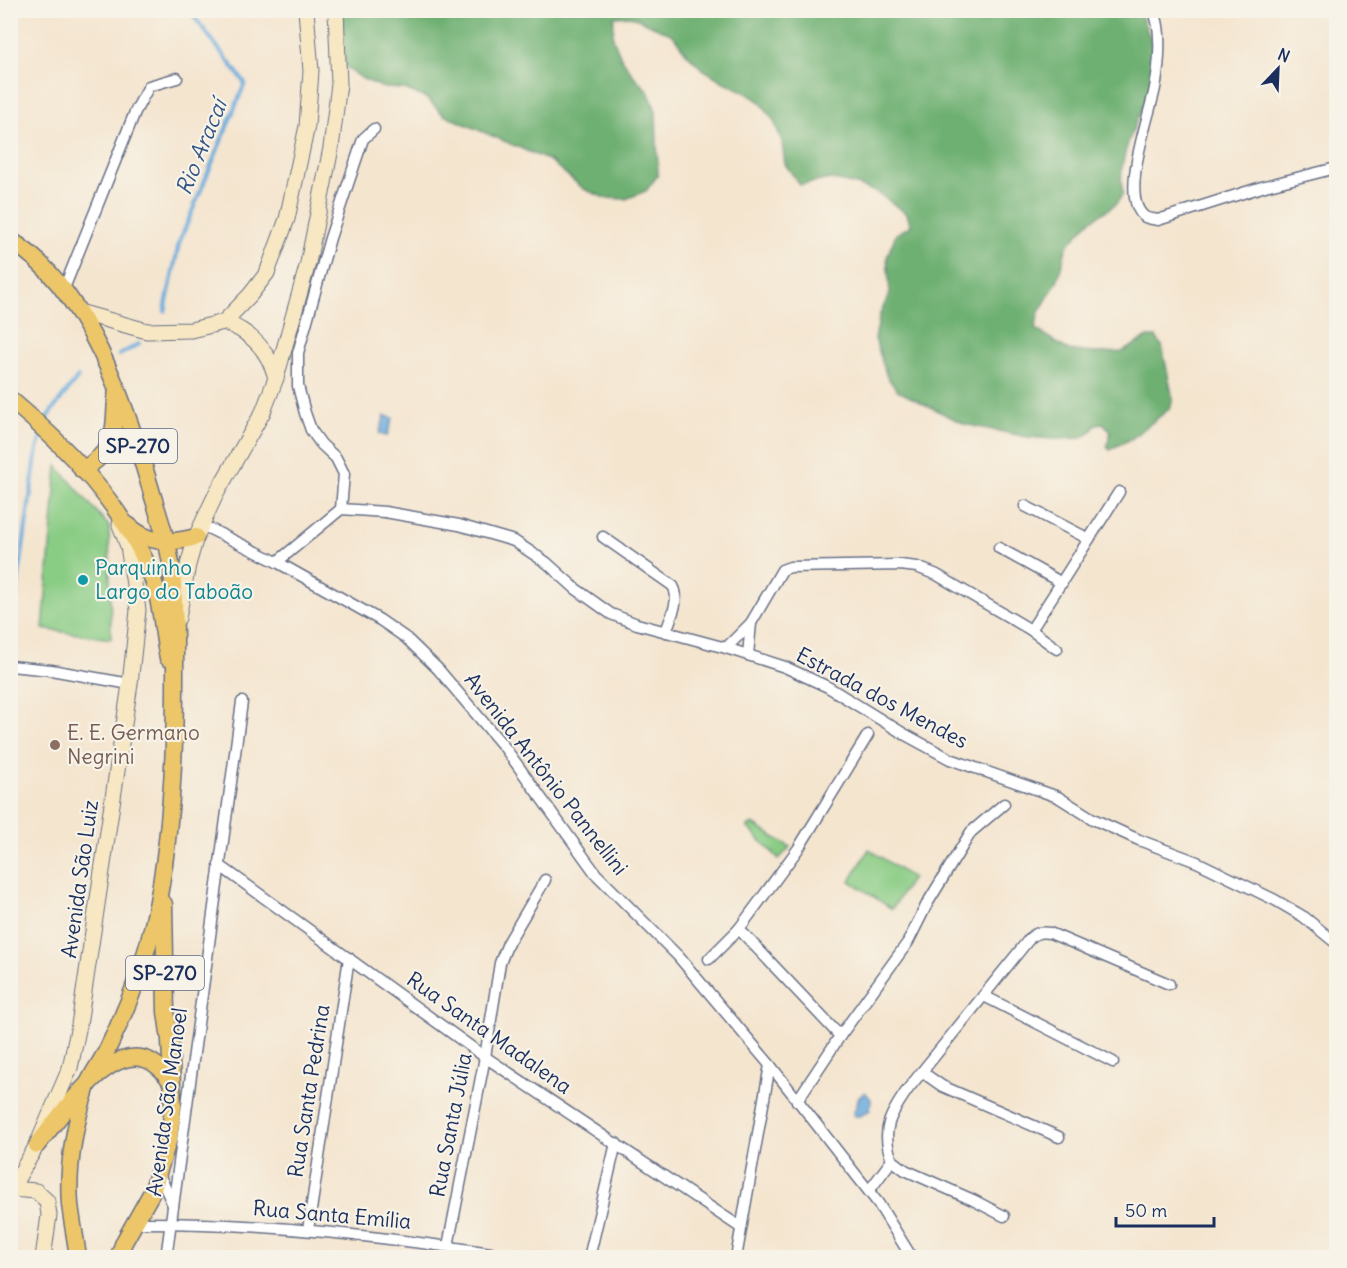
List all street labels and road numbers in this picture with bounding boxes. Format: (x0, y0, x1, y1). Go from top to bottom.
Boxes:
road number: SP-270 (99, 429, 177, 463)
street label: Estrada dos Mendes (792, 641, 973, 754)
street label: Avenida Antônio Pannellini (459, 667, 634, 880)
street label: Avenida São Luiz (55, 798, 104, 960)
road number: SP-270 (126, 956, 204, 990)
street label: Rua Santa Madalena (402, 965, 577, 1100)
street label: Rua Santa Pedrina (281, 1002, 336, 1179)
street label: Avenida São Manoel (140, 1006, 193, 1198)
street label: Rua Santa Júlia (423, 1050, 478, 1199)
street label: Rua Santa Emília (252, 1194, 412, 1235)

